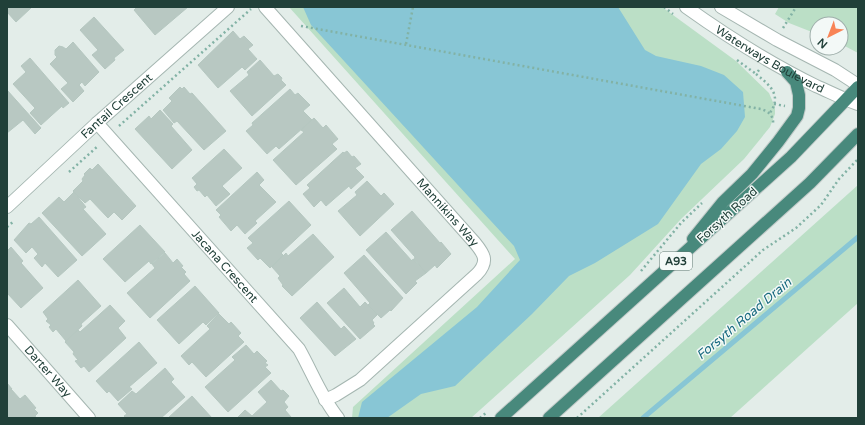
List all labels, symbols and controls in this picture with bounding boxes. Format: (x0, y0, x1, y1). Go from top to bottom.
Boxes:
north arrow (809, 16, 849, 56)
street label: Waterways Boulevard (713, 22, 827, 96)
text: N (815, 35, 830, 51)
street label: Fantail Crescent (78, 70, 155, 141)
street label: Mannikins Way (414, 175, 482, 250)
street label: Forsyth Road (694, 184, 760, 246)
street label: Jacana Crescent (189, 227, 261, 306)
road number: A93 (660, 252, 692, 270)
water label: Forsyth Road Drain (693, 274, 796, 363)
street label: Darter Way (22, 343, 75, 401)

